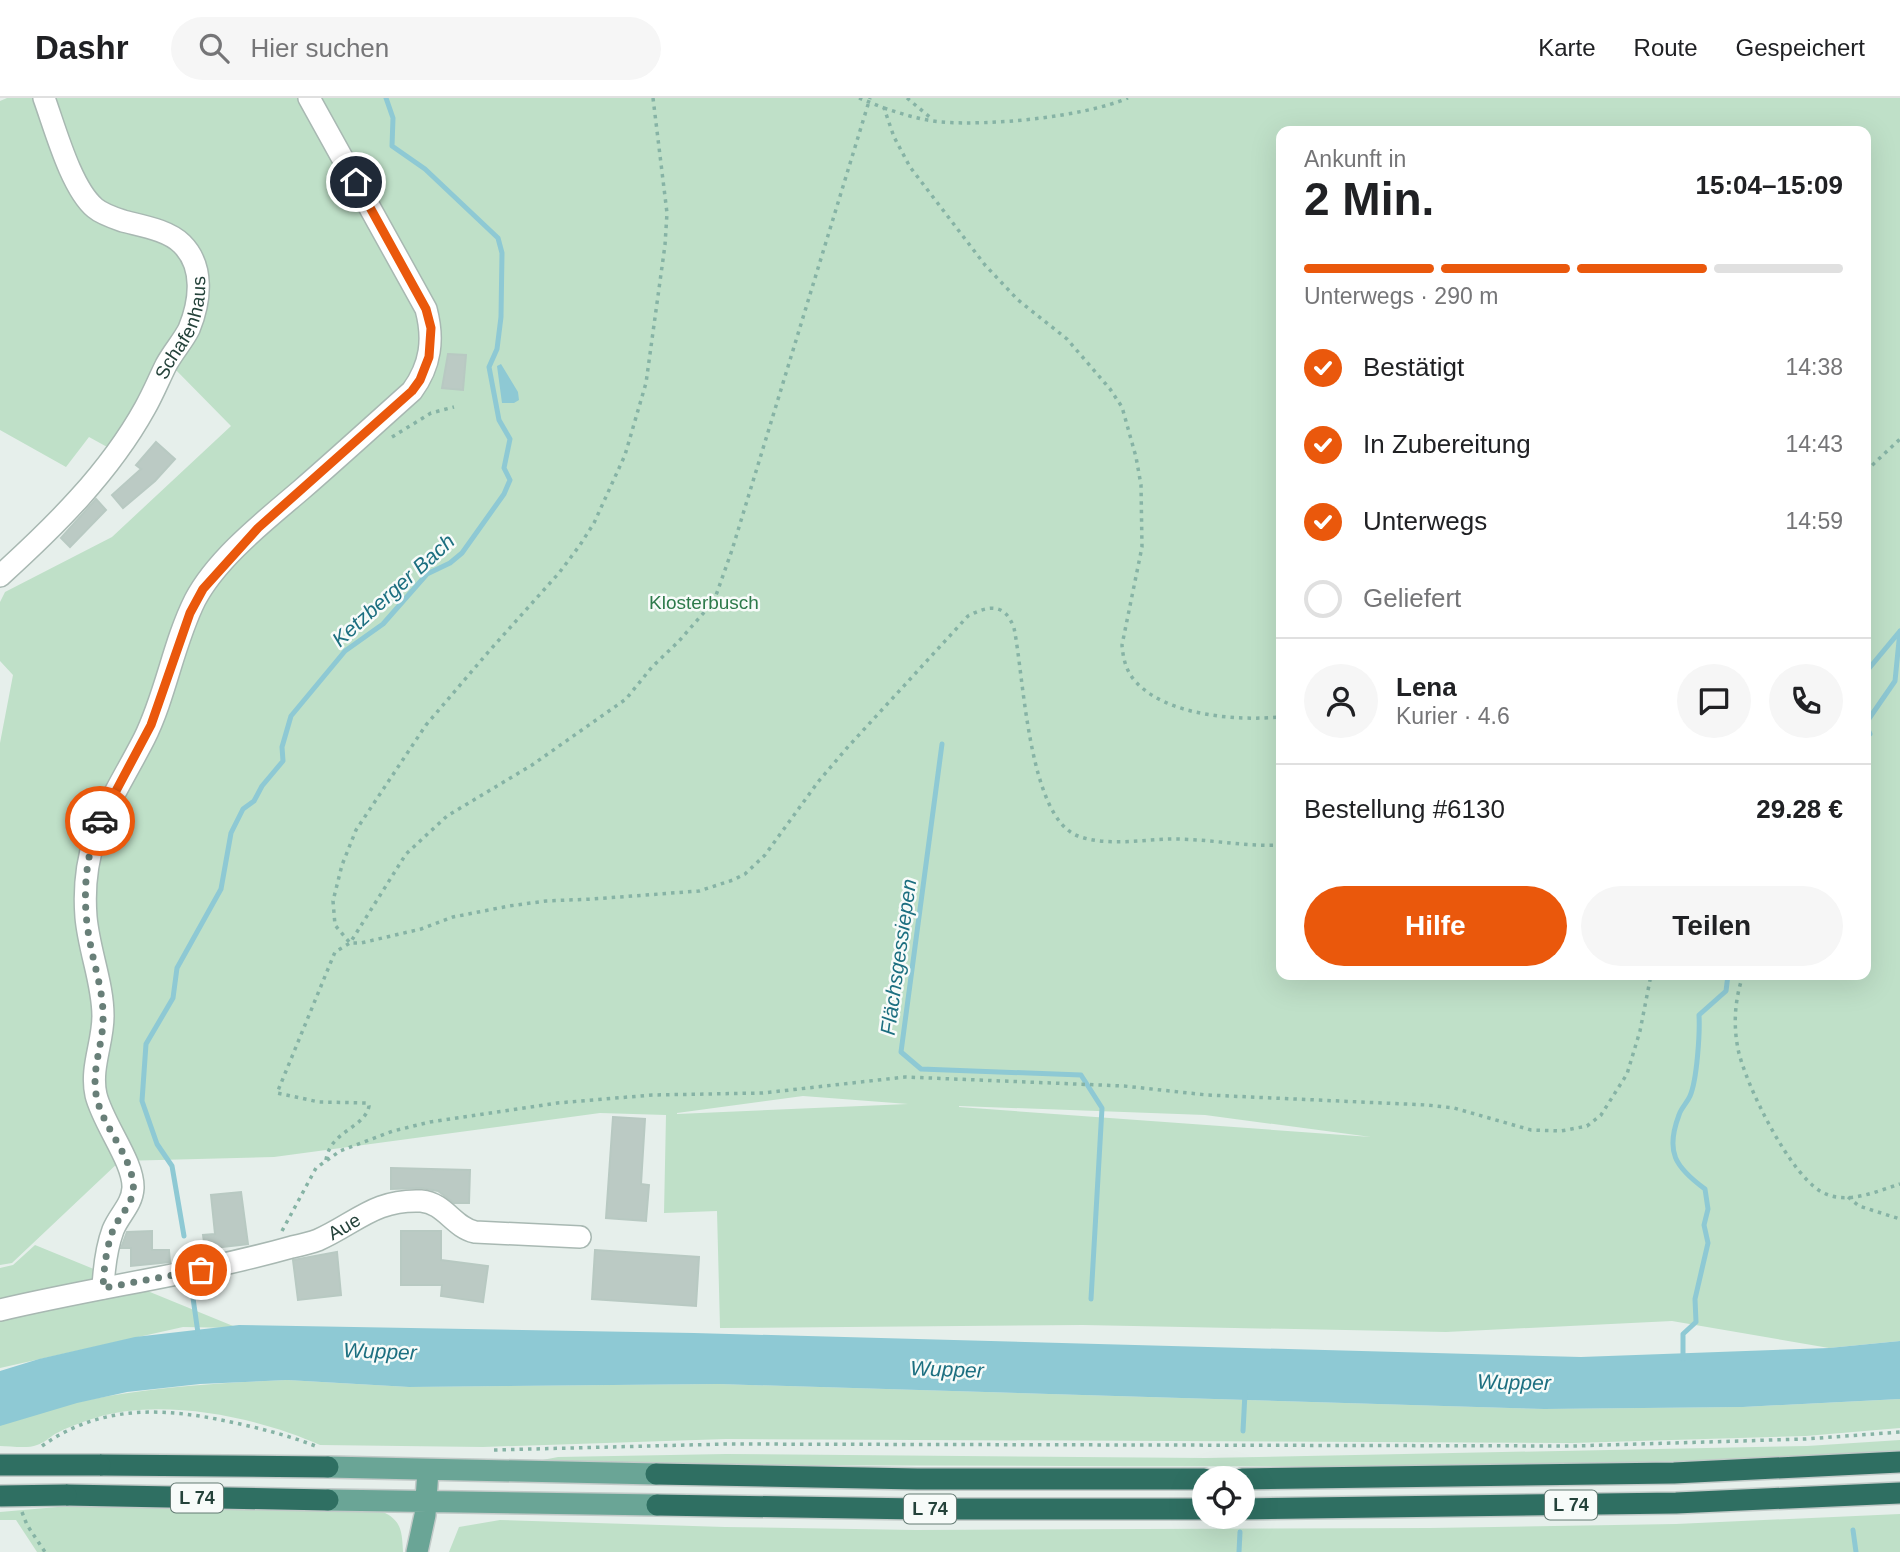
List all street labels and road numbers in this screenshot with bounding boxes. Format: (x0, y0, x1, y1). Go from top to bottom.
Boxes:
street label: Schafenhaus (150, 276, 209, 382)
street label: Aue (324, 1209, 364, 1244)
road number: L 74 (171, 1484, 223, 1512)
road number: L 74 (1545, 1490, 1597, 1520)
road number: L 74 (904, 1494, 956, 1524)

